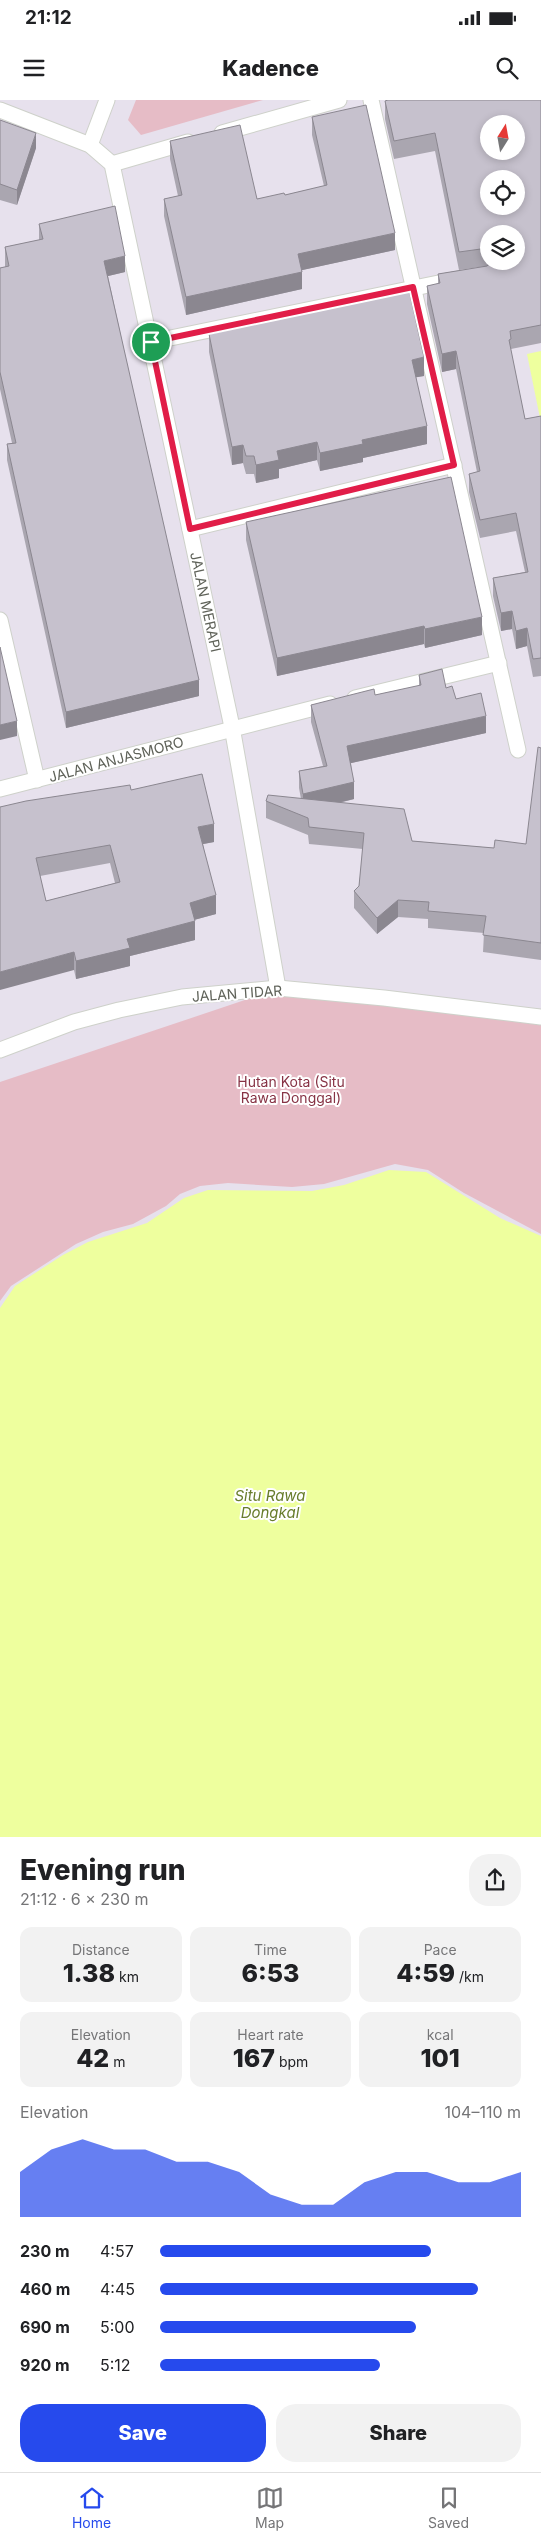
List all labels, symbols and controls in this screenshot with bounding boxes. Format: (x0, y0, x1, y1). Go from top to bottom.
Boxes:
text: 21:12 (25, 6, 72, 29)
icon: menu (20, 54, 48, 82)
icon: search (493, 54, 521, 82)
text: Kadence (222, 55, 319, 81)
north arrow (480, 115, 525, 160)
map controls (480, 115, 525, 270)
button: locate (480, 170, 525, 215)
button: layers (480, 225, 525, 270)
pin (130, 321, 172, 363)
icon: arrive (137, 328, 165, 356)
street label: JALAN MERAPI (187, 550, 225, 654)
street label: JALAN ANJASMORO (47, 733, 185, 785)
street label: JALAN TIDAR (191, 981, 283, 1005)
park label: Hutan Kota (Situ Rawa Donggal) (237, 1073, 345, 1106)
water label: Situ Rawa Dongkal (234, 1486, 306, 1522)
text: Evening run (20, 1853, 186, 1887)
button: share (469, 1854, 521, 1906)
text: 21:12 · 6 × 230 m (20, 1889, 149, 1909)
text: Distance (72, 1941, 130, 1958)
text: Time (254, 1941, 287, 1958)
text: Pace (424, 1941, 457, 1958)
text: 1.38 (63, 1958, 115, 1988)
text: 6:53 (241, 1958, 300, 1988)
text: 4:59 (396, 1958, 455, 1988)
text: km (115, 1968, 139, 1985)
text: /km (455, 1968, 484, 1985)
text: Elevation (71, 2026, 131, 2043)
text: Heart rate (237, 2026, 304, 2043)
text: kcal (427, 2026, 454, 2043)
text: 42 (76, 2043, 109, 2073)
text: 167 (233, 2043, 275, 2073)
text: 101 (420, 2043, 460, 2073)
text: m (109, 2053, 126, 2070)
text: bpm (275, 2053, 308, 2070)
text: Elevation (20, 2102, 89, 2122)
text: 104–110 m (444, 2102, 521, 2122)
text: 230 m (20, 2241, 70, 2261)
text: 4:57 (100, 2241, 134, 2261)
text: 460 m (20, 2279, 70, 2299)
text: 4:45 (100, 2279, 135, 2299)
text: 690 m (20, 2317, 70, 2337)
text: 5:00 (100, 2317, 135, 2337)
text: 920 m (20, 2355, 70, 2375)
text: 5:12 (100, 2355, 131, 2375)
button: Save (20, 2404, 266, 2462)
button: Share (276, 2404, 521, 2462)
tab: Home (72, 2484, 111, 2531)
tab: Map (255, 2484, 284, 2531)
tab: Saved (428, 2484, 469, 2531)

